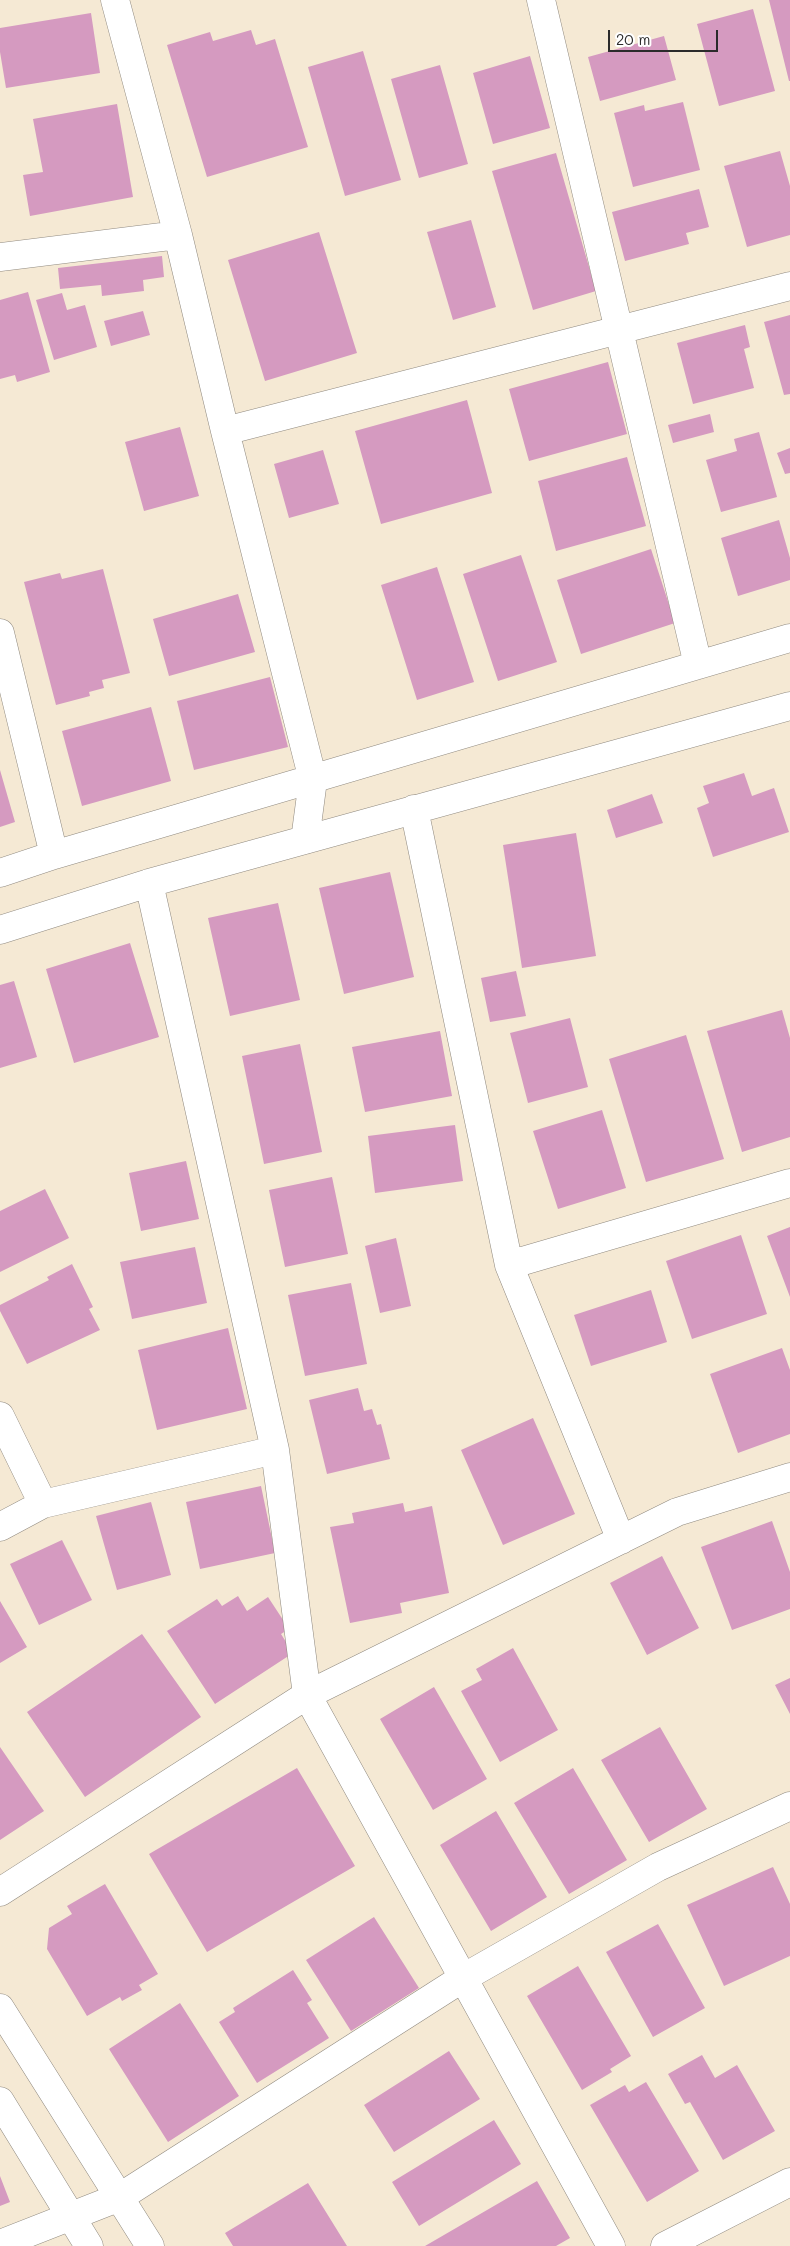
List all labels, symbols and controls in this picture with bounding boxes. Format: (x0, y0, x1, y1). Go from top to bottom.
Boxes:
scale bar (610, 20, 720, 52)
text: 20 m (616, 29, 650, 49)

